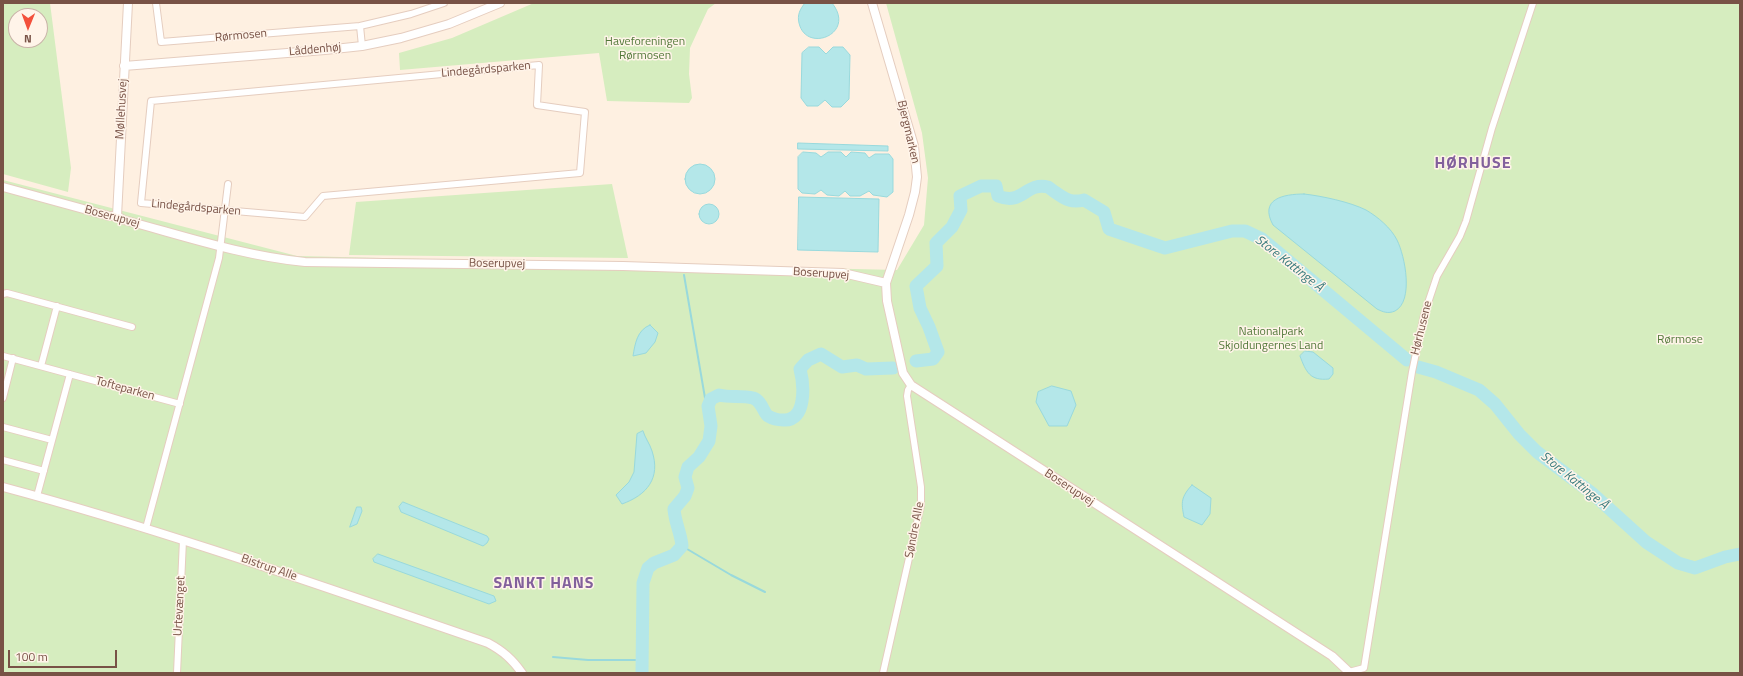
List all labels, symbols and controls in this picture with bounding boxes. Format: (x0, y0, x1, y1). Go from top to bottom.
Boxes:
north arrow (8, 8, 48, 48)
street label: Rørmosen (214, 27, 268, 45)
text: N (24, 31, 32, 47)
park label: Haveforeningen Rørmosen (605, 35, 685, 63)
street label: Låddenhøj (288, 41, 342, 59)
street label: Lindegårdsparken (441, 59, 531, 81)
street label: Møllehusvej (113, 78, 131, 140)
street label: Bjergmarken (894, 99, 922, 165)
district label: HØRHUSE (1434, 154, 1512, 174)
street label: Lindegårdsparken (151, 197, 241, 219)
street label: Boserupvej (83, 203, 141, 231)
water label: Store Kattinge Å (1252, 232, 1326, 296)
street label: Boserupvej (469, 256, 525, 272)
street label: Boserupvej (792, 265, 850, 283)
street label: Hørhusene (1408, 299, 1436, 357)
park label: Nationalpark Skjoldungernes Land (1219, 325, 1323, 353)
park label: Rørmose (1657, 333, 1703, 347)
street label: Tofteparken (94, 374, 156, 404)
water label: Store Kattinge Å (1537, 449, 1611, 513)
street label: Boserupvej (1041, 467, 1097, 509)
street label: Søndre Alle (902, 501, 928, 559)
street label: Bistrup Alle (239, 552, 299, 584)
district label: SANKT HANS (494, 574, 594, 594)
street label: Urtevænget (171, 576, 189, 636)
scale bar (10, 642, 119, 668)
text: 100 m (15, 647, 48, 666)

